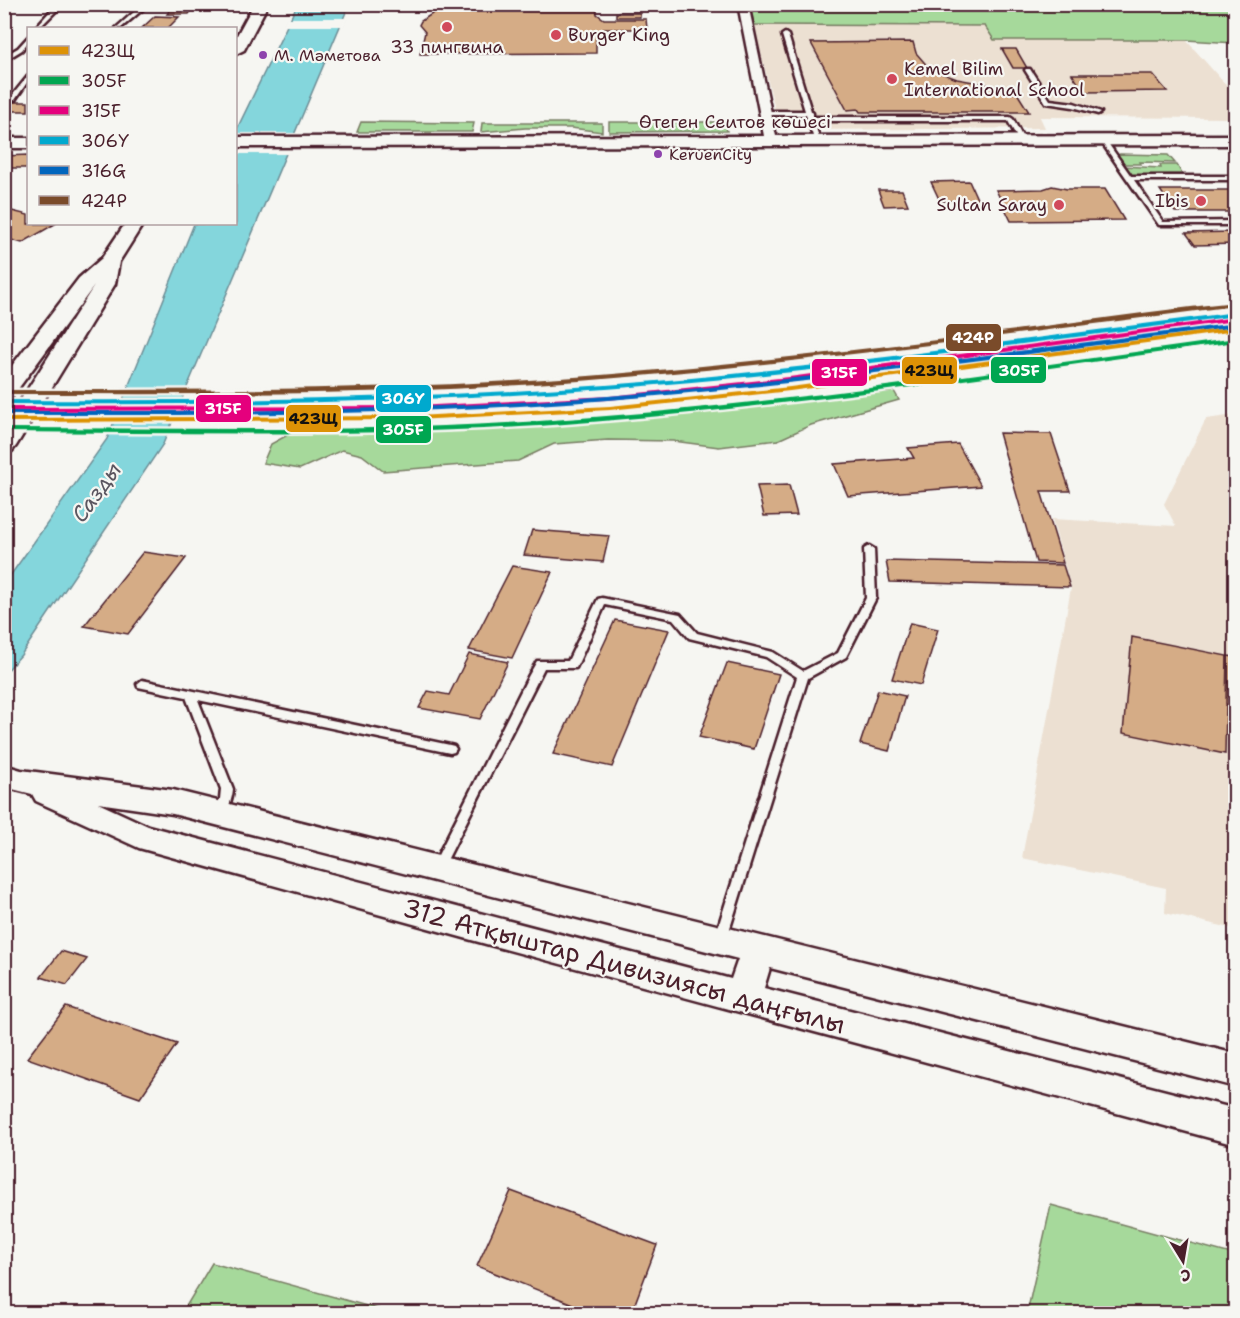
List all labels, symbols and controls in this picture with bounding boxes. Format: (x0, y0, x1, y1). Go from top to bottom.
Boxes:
marker: 33 пингвина (440, 20, 454, 34)
place label: Burger King (568, 23, 670, 47)
legend (27, 27, 237, 225)
marker: Burger King (549, 28, 563, 42)
place label: 33 пингвина (390, 35, 504, 59)
text: 423Щ (81, 39, 135, 63)
place label: М. Мәметова (274, 45, 381, 66)
marker: М. Мәметова (257, 49, 269, 61)
place label: Kemel Bilim International School (904, 57, 1085, 102)
text: 305F (81, 69, 127, 93)
marker: Kemel Bilim International School (885, 72, 899, 86)
text: 315F (81, 99, 121, 123)
street label: Өтеген Сеитов көшесі (639, 110, 831, 134)
text: 306Y (81, 129, 129, 153)
place label: KeruenCity (669, 144, 752, 165)
marker: KeruenCity (652, 148, 664, 160)
text: 316G (81, 159, 126, 183)
text: 424Р (81, 189, 127, 213)
place label: Ibis (1155, 189, 1189, 213)
place label: Sultan Saray (937, 193, 1047, 217)
marker: Ibis (1194, 194, 1208, 208)
marker: Sultan Saray (1052, 198, 1066, 212)
line badge: 424Р (945, 323, 1002, 352)
text: 424Р (952, 327, 994, 348)
line badge: 423Щ (901, 356, 958, 385)
line badge: 305F (990, 356, 1047, 384)
line badge: 315F (811, 358, 868, 387)
text: 423Щ (904, 360, 954, 381)
text: 305F (998, 360, 1040, 381)
text: 315F (820, 362, 858, 383)
line badge: 306Y (375, 384, 432, 413)
text: 306Y (381, 388, 425, 409)
line badge: 315F (195, 394, 252, 423)
text: 315F (204, 398, 242, 419)
line badge: 423Щ (285, 404, 342, 433)
text: 423Щ (288, 408, 338, 429)
line badge: 305F (375, 415, 432, 444)
text: 305F (382, 419, 424, 440)
water label: Сазды (65, 457, 128, 528)
street label: 312 Атқыштар Дивизиясы даңғылы (399, 890, 849, 1042)
north arrow (1153, 1231, 1213, 1291)
text: С (1179, 1264, 1193, 1287)

